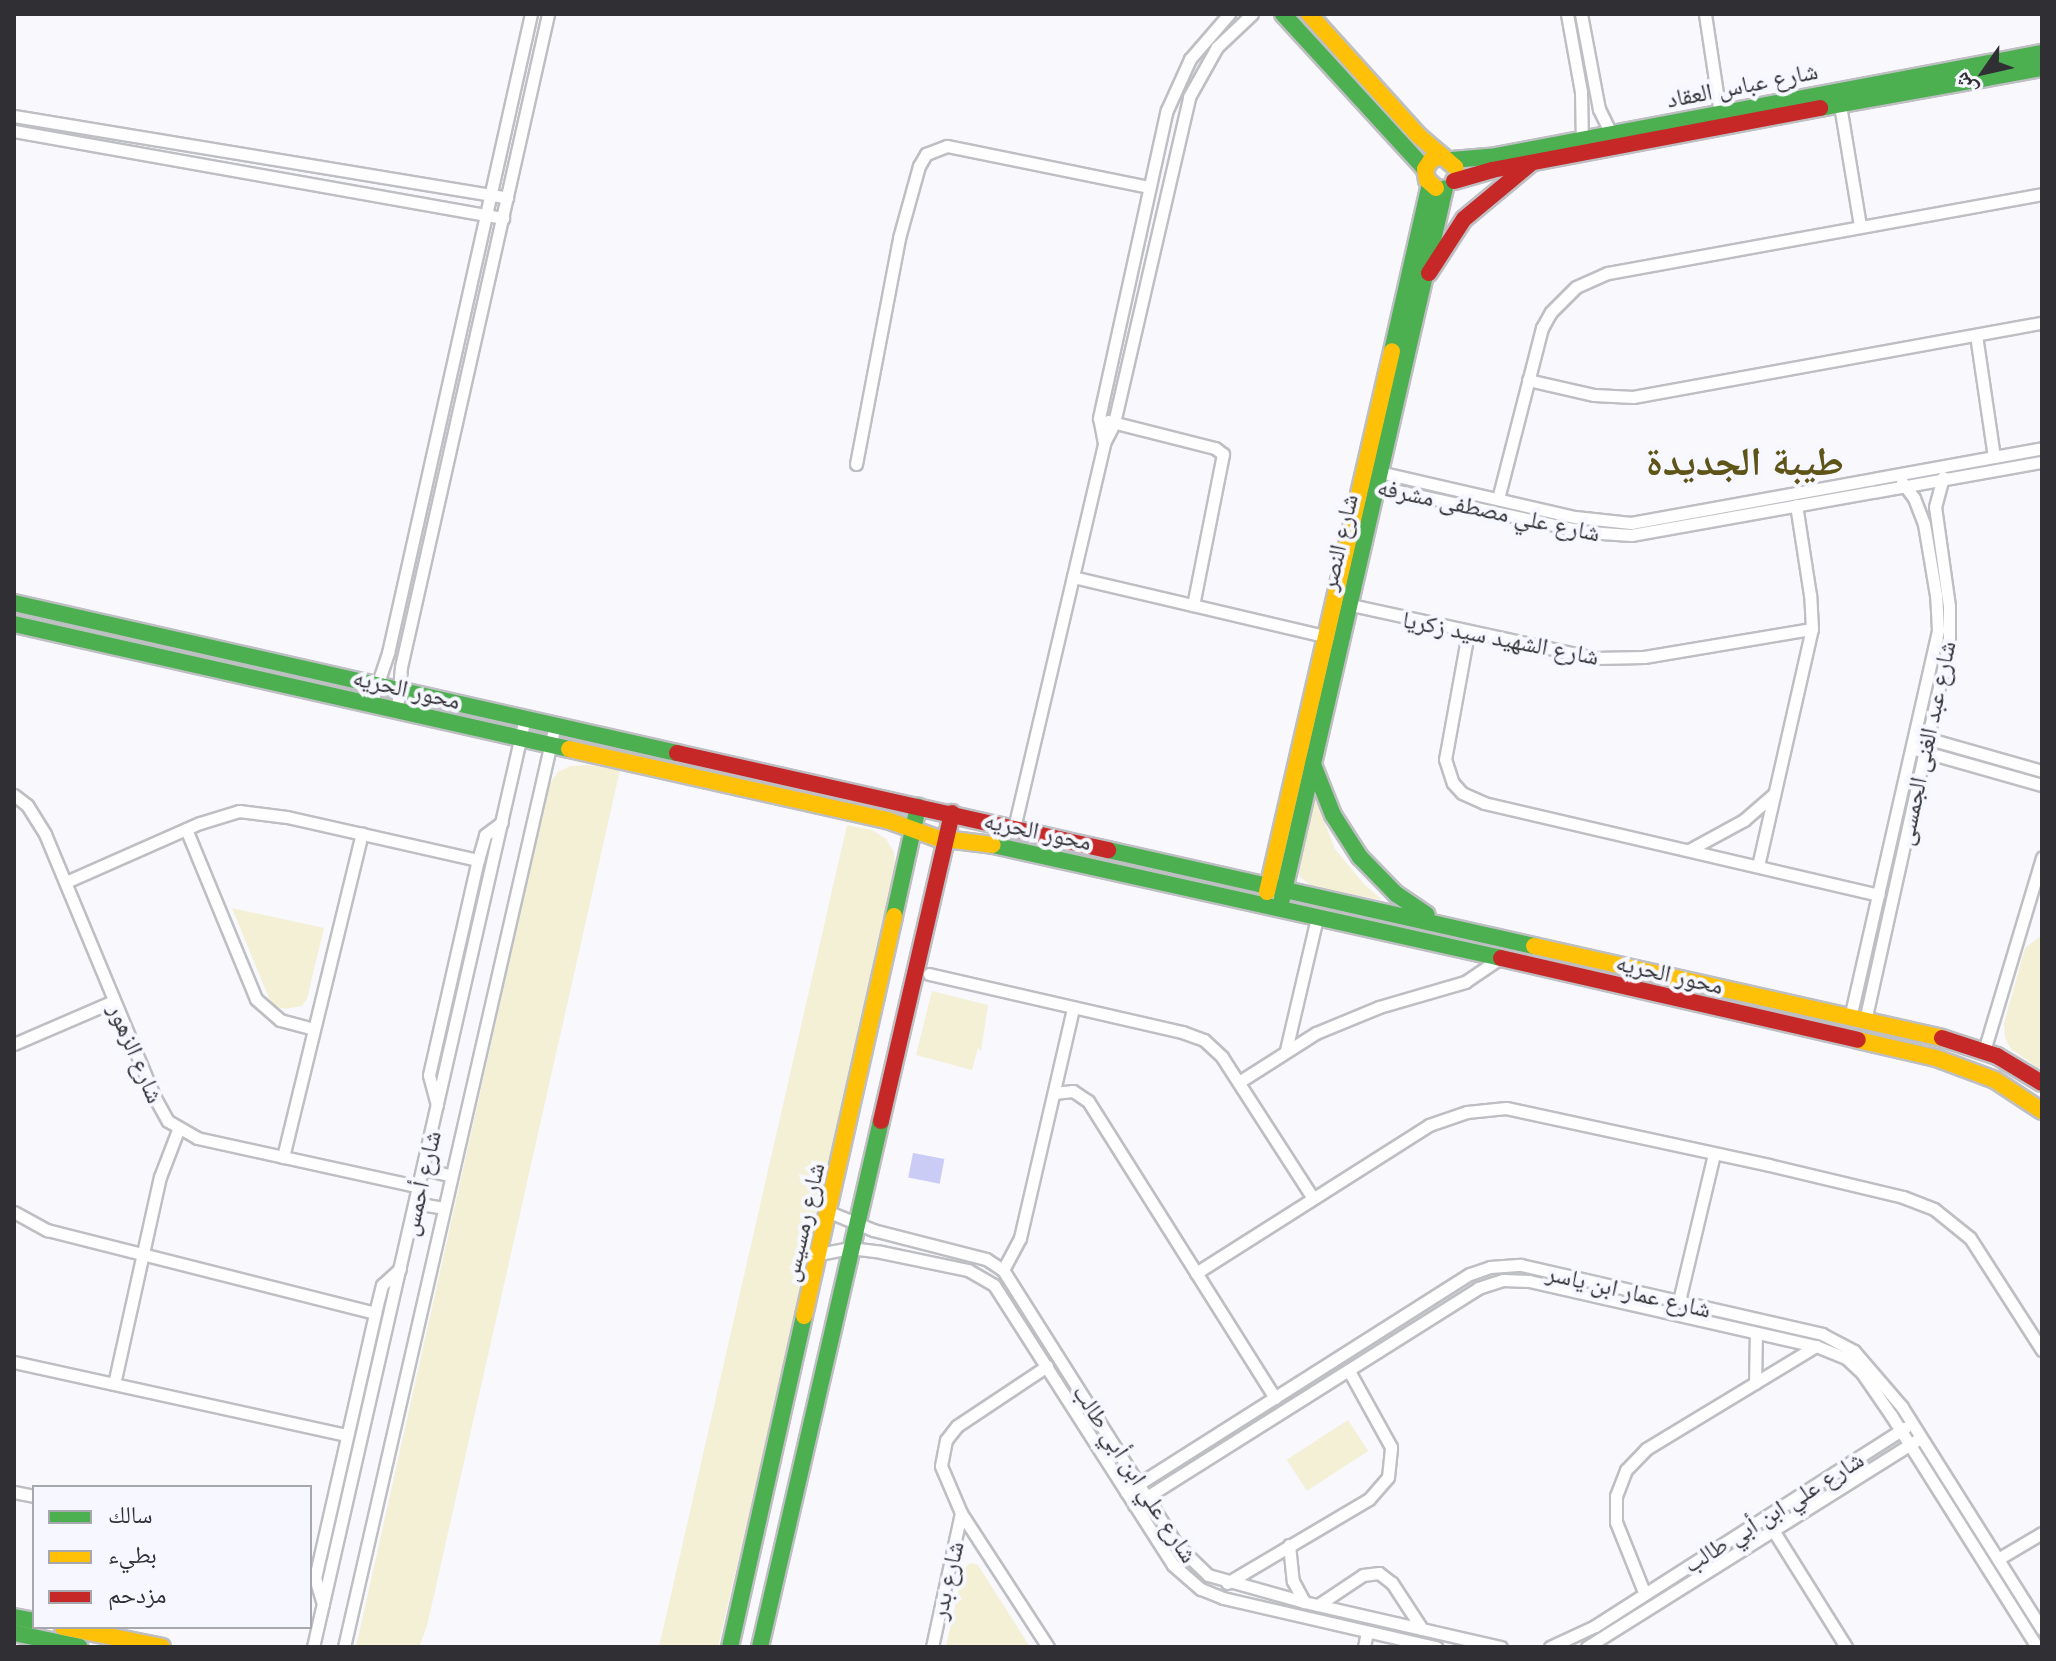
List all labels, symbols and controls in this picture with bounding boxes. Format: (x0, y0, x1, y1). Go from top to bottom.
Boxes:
north arrow (1944, 32, 2024, 112)
street label: شارع عباس العقاد (1664, 55, 1820, 113)
text: ش (1945, 67, 1983, 103)
district label: طيبة الجديدة (1646, 436, 1844, 484)
street label: شارع علي مصطفى مشرفه (1375, 471, 1603, 547)
street label: شارع النصر (1313, 491, 1363, 593)
street label: شارع الشهيد سيد زكريا (1400, 604, 1602, 670)
street label: شارع عبد الغنى الجمسى (1889, 638, 1961, 848)
street label: محور الحريه (351, 662, 463, 714)
street label: محور الحريه (982, 805, 1094, 855)
street label: محور الحريه (1614, 947, 1726, 999)
street label: شارع الزهور (103, 999, 171, 1107)
street label: شارع أحمس (394, 1128, 446, 1238)
street label: شارع رمسيس (774, 1160, 830, 1284)
street label: شارع عمار ابن ياسر (1544, 1257, 1714, 1323)
street label: شارع علي ابن أبي طالب (1068, 1378, 1204, 1568)
street label: شارع علي ابن أبي طالب (1678, 1444, 1868, 1578)
legend (32, 1485, 312, 1629)
text: سالك (108, 1497, 153, 1530)
text: بطيء (108, 1537, 157, 1570)
street label: شارع بدر (923, 1538, 969, 1622)
text: مزدحم (108, 1577, 167, 1610)

